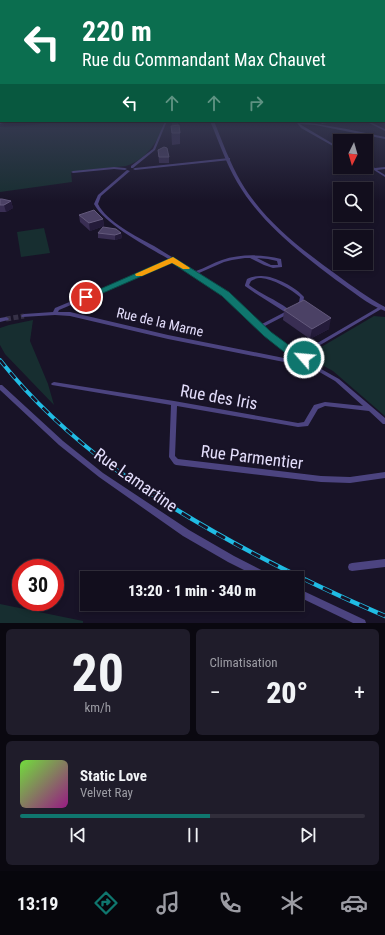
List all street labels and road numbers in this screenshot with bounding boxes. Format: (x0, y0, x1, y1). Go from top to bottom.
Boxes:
street label: Rue de la Marne (115, 304, 205, 340)
street label: Rue des Iris (179, 380, 259, 414)
street label: Rue Parmentier (200, 441, 304, 473)
street label: Rue Lamartine (91, 444, 181, 516)

